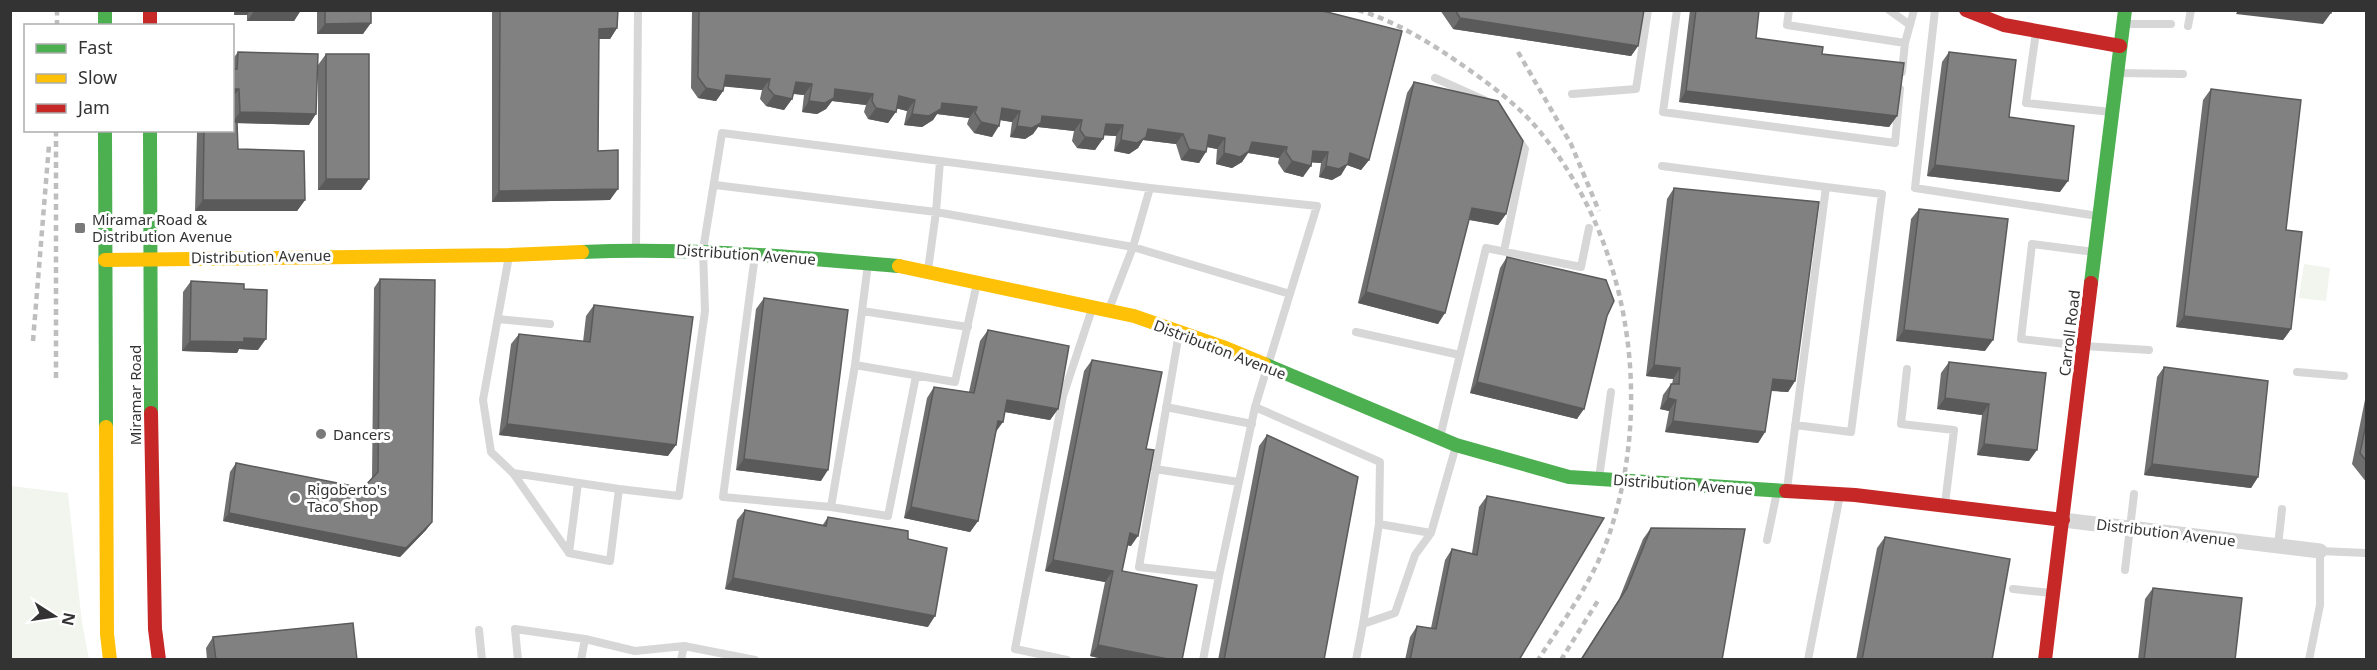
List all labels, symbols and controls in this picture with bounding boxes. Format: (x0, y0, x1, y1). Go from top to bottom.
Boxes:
legend (24, 24, 234, 132)
text: Fast (78, 35, 113, 59)
text: Slow (78, 65, 117, 89)
text: Jam (76, 95, 110, 119)
place label: Miramar Road & Distribution Avenue (92, 209, 232, 246)
marker: Miramar Road & Distribution Avenue (73, 221, 87, 235)
street label: Distribution Avenue (675, 239, 817, 269)
street label: Distribution Avenue (191, 245, 331, 267)
street label: Carroll Road (2054, 289, 2084, 377)
street label: Distribution Avenue (1151, 315, 1289, 383)
street label: Miramar Road (125, 345, 145, 445)
place label: Dancers (333, 424, 391, 444)
marker: Dancers (314, 427, 328, 441)
street label: Distribution Avenue (1612, 469, 1754, 499)
place label: Rigoberto's Taco Shop (307, 479, 387, 516)
marker: Rigoberto's Taco Shop (288, 491, 302, 505)
street label: Distribution Avenue (2095, 514, 2237, 550)
north arrow (24, 586, 84, 646)
text: N (57, 610, 81, 628)

